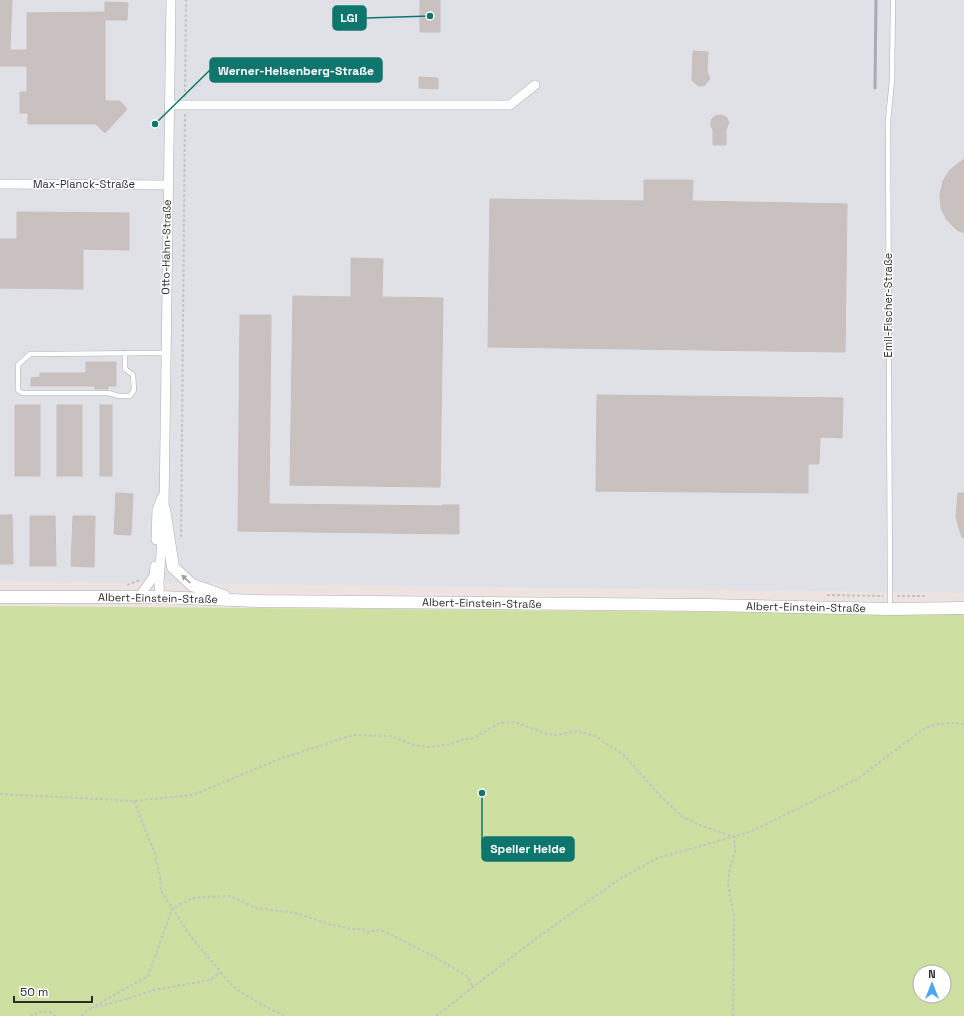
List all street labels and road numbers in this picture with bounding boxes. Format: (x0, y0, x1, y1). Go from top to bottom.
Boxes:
street label: Max-Planck-Straße (33, 177, 135, 191)
street label: Otto-Hahn-Straße (158, 199, 174, 295)
street label: Emil-Fischer-Straße (881, 253, 895, 357)
street label: Albert-Einstein-Straße (98, 590, 218, 606)
street label: Albert-Einstein-Straße (422, 595, 542, 611)
street label: Albert-Einstein-Straße (746, 599, 866, 615)

